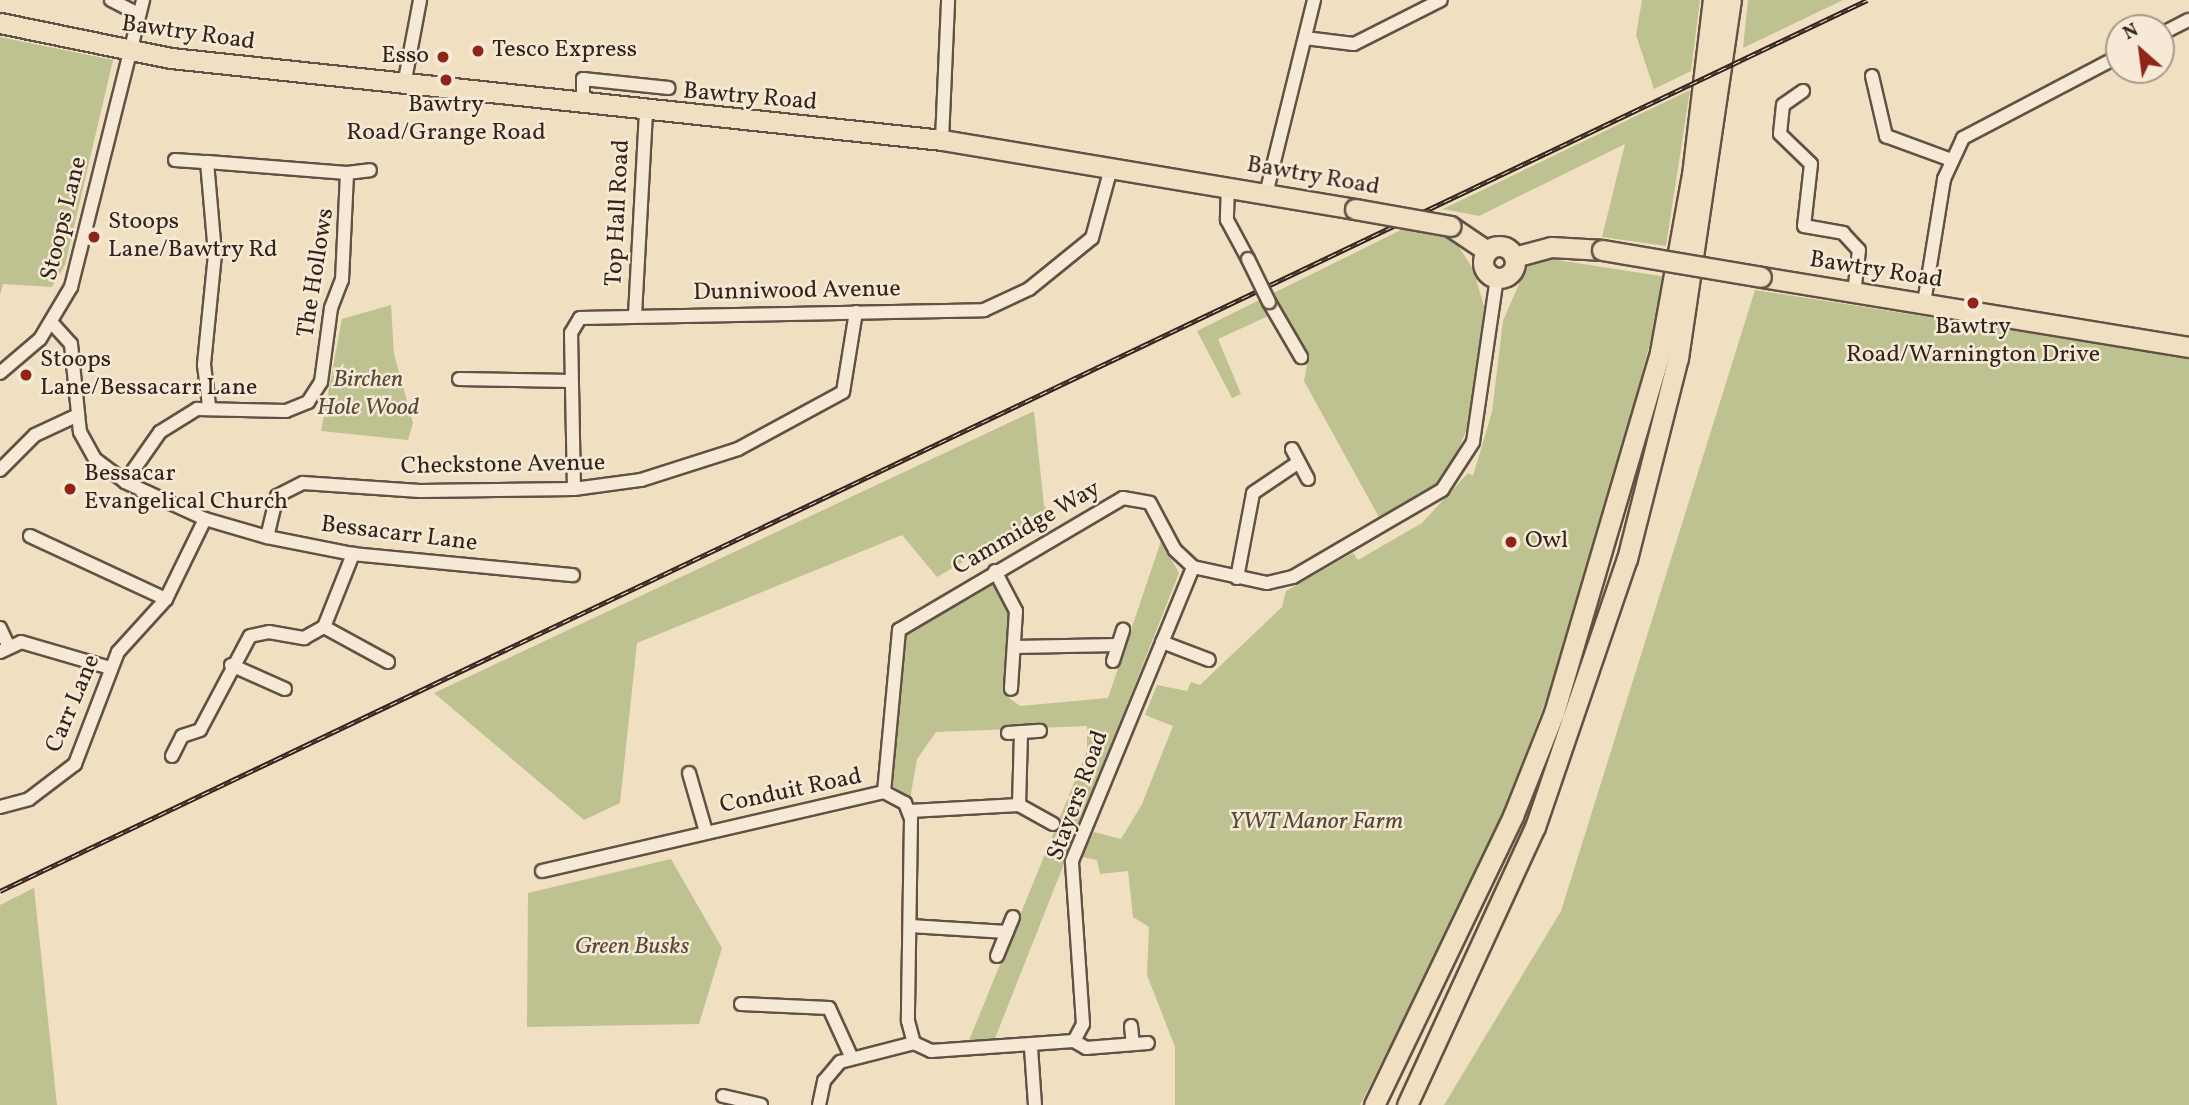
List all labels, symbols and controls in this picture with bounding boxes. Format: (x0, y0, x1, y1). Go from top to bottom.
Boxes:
street label: Bawtry Road (119, 10, 257, 58)
north arrow (2105, 14, 2175, 84)
text: N (2119, 18, 2143, 47)
place label: Tesco Express (492, 37, 637, 65)
place label: Esso (381, 43, 429, 71)
marker: Tesco Express (470, 43, 486, 59)
marker: Esso (435, 49, 451, 65)
marker: Bawtry Road/Grange Road (438, 72, 454, 88)
street label: Bawtry Road (681, 78, 819, 118)
place label: Bawtry Road/Grange Road (346, 92, 546, 148)
street label: Top Hall Road (601, 139, 637, 287)
street label: Bawtry Road (1244, 151, 1382, 203)
street label: Stoops Lane (36, 154, 94, 284)
street label: The Hollows (293, 206, 341, 340)
place label: Stoops Lane/Bawtry Rd (108, 209, 278, 265)
marker: Stoops Lane/Bawtry Rd (86, 229, 102, 245)
street label: Bawtry Road (1807, 246, 1945, 296)
street label: Dunniwood Avenue (693, 276, 901, 308)
marker: Bawtry Road/Warnington Drive (1965, 295, 1981, 311)
place label: Bawtry Road/Warnington Drive (1846, 314, 2100, 370)
place label: Stoops Lane/Bessacarr Lane (40, 347, 257, 403)
marker: Stoops Lane/Bessacarr Lane (18, 367, 34, 383)
park label: Birchen Hole Wood (317, 367, 419, 423)
street label: Checkstone Avenue (400, 450, 606, 482)
place label: Bessacar Evangelical Church (84, 461, 288, 517)
street label: Cammidge Way (948, 475, 1106, 583)
marker: Bessacar Evangelical Church (62, 481, 78, 497)
street label: Bessacarr Lane (319, 511, 479, 559)
place label: Owl (1525, 528, 1568, 556)
marker: Owl (1503, 534, 1519, 550)
street label: Carr Lane (40, 651, 108, 757)
street label: Stayers Road (1042, 727, 1116, 865)
street label: Conduit Road (717, 763, 865, 821)
park label: YWT Manor Farm (1229, 809, 1403, 837)
park label: Green Busks (575, 934, 689, 962)

